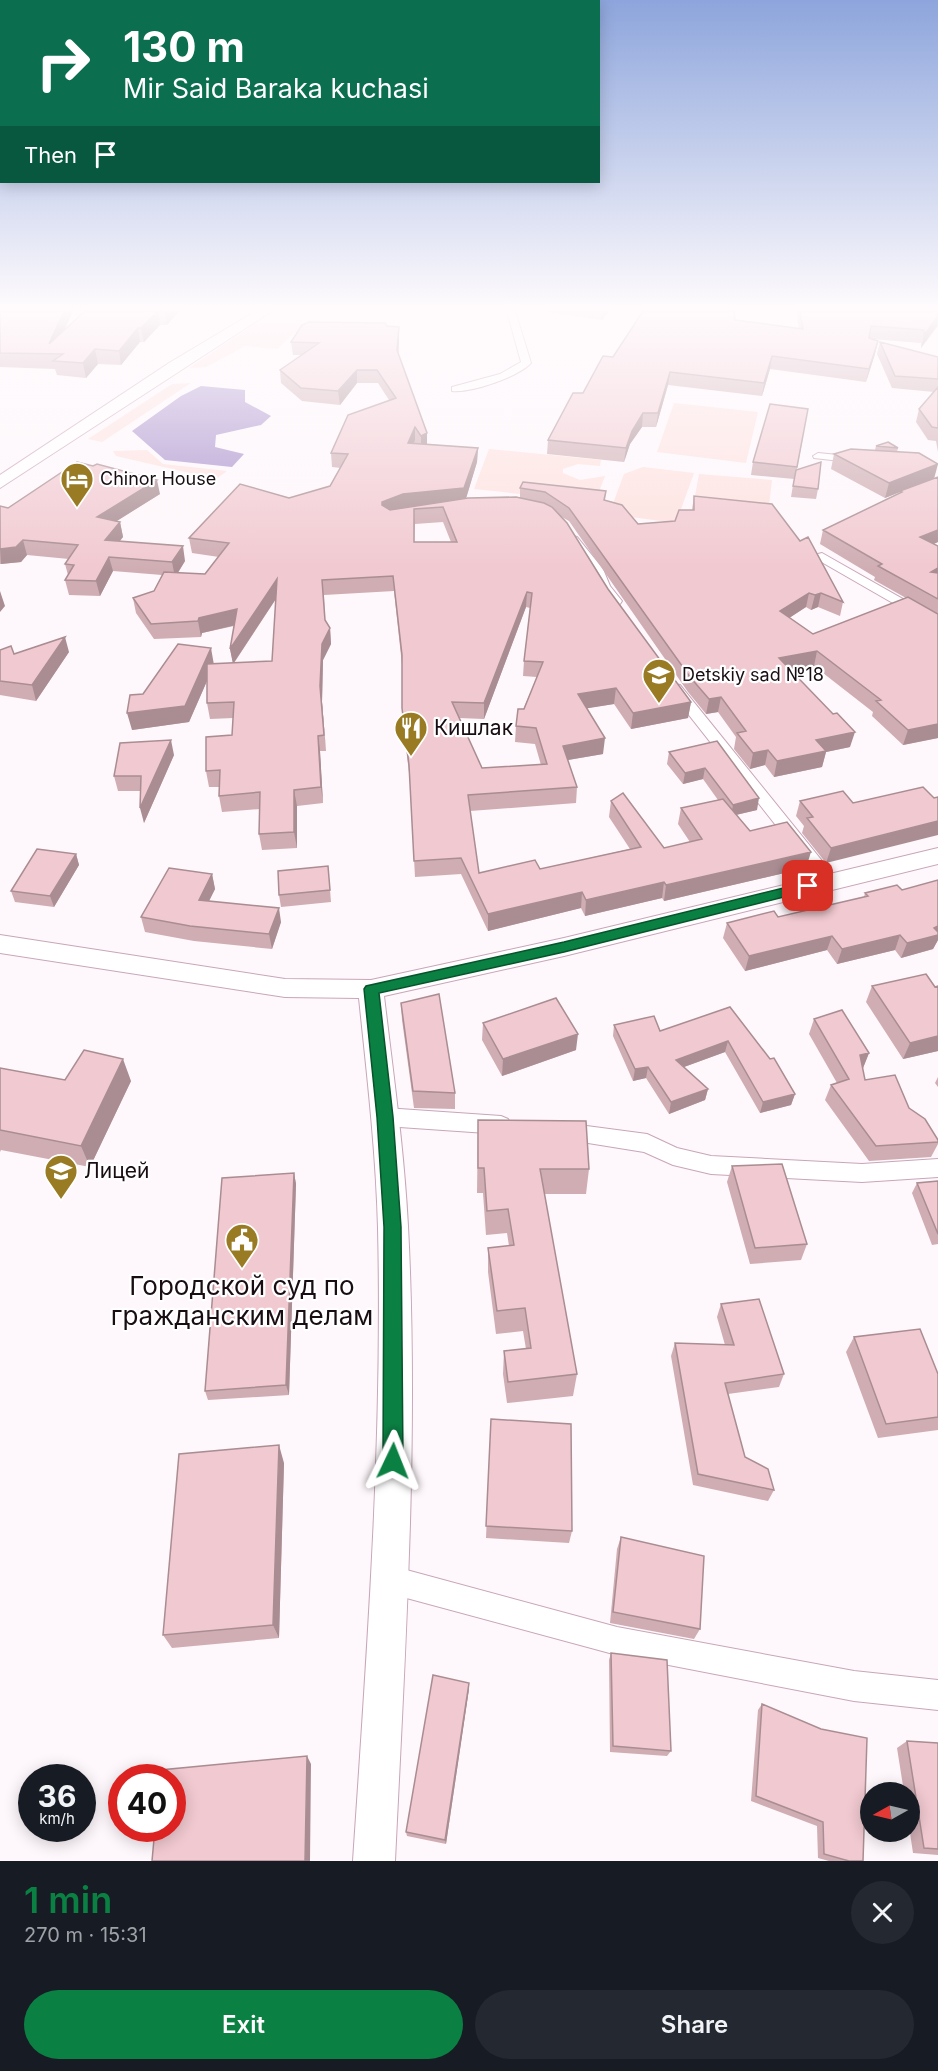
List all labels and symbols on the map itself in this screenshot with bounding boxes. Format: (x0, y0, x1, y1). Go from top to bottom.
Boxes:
hotel icon: Chinor House (59, 461, 95, 508)
place label: Chinor House (100, 468, 216, 489)
school or university icon: Detskiy sad №18 (641, 657, 677, 704)
place label: Detskiy sad №18 (682, 664, 824, 685)
restaurant icon: Кишлак (393, 710, 429, 757)
place label: Кишлак (434, 715, 514, 740)
pin (782, 860, 833, 911)
school or university icon: Лицей (43, 1153, 79, 1200)
place label: Лицей (84, 1158, 149, 1183)
public building icon: Городской суд по гражданским делам (224, 1222, 260, 1269)
place label: Городской суд по гражданским делам (111, 1270, 373, 1331)
position arrow (361, 1429, 425, 1493)
speed limit sign: 40 (108, 1764, 186, 1842)
north arrow (860, 1782, 920, 1842)

